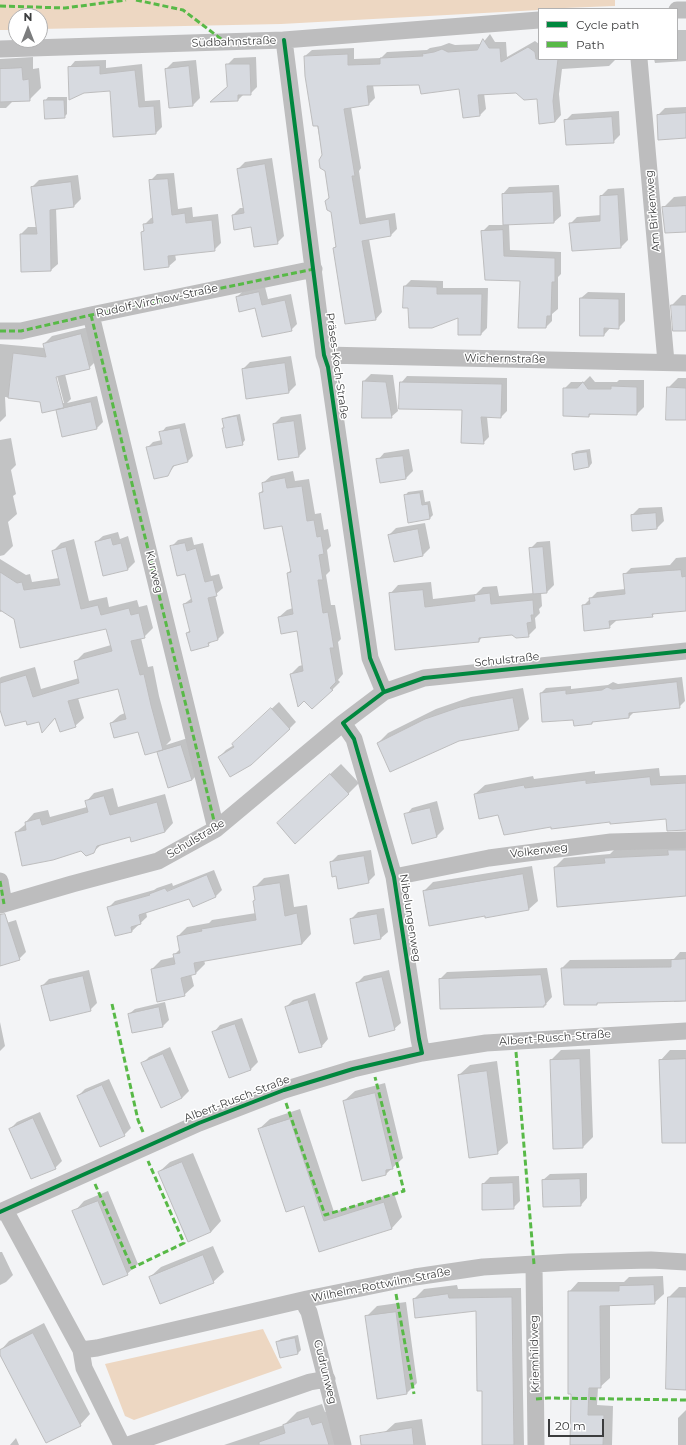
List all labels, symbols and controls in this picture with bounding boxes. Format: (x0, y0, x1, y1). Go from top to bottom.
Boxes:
north arrow (8, 8, 48, 48)
legend (538, 8, 678, 60)
text: N (24, 10, 32, 24)
text: Cycle path (576, 17, 639, 32)
street label: Südbahnstraße (191, 34, 277, 50)
text: Path (576, 37, 605, 52)
street label: Am Birkenweg (643, 170, 663, 252)
street label: Rudolf-Virchow-Straße (95, 282, 219, 320)
street label: Präses-Koch-Straße (323, 312, 351, 420)
street label: Wichernstraße (464, 352, 546, 366)
street label: Kurweg (142, 549, 166, 595)
street label: Schulstraße (474, 650, 540, 670)
street label: Schulstraße (165, 817, 227, 861)
street label: Volkerweg (509, 841, 569, 861)
street label: Nibelungenweg (397, 873, 423, 963)
street label: Albert-Rusch-Straße (499, 1028, 611, 1048)
street label: Albert-Rusch-Straße (182, 1073, 292, 1125)
street label: Wilhelm-Rottwilm-Straße (310, 1265, 452, 1305)
street label: Kriemhildweg (528, 1315, 542, 1393)
street label: Gudrunweg (311, 1338, 339, 1406)
scale bar (550, 1411, 606, 1437)
text: 20 m (555, 1418, 586, 1433)

